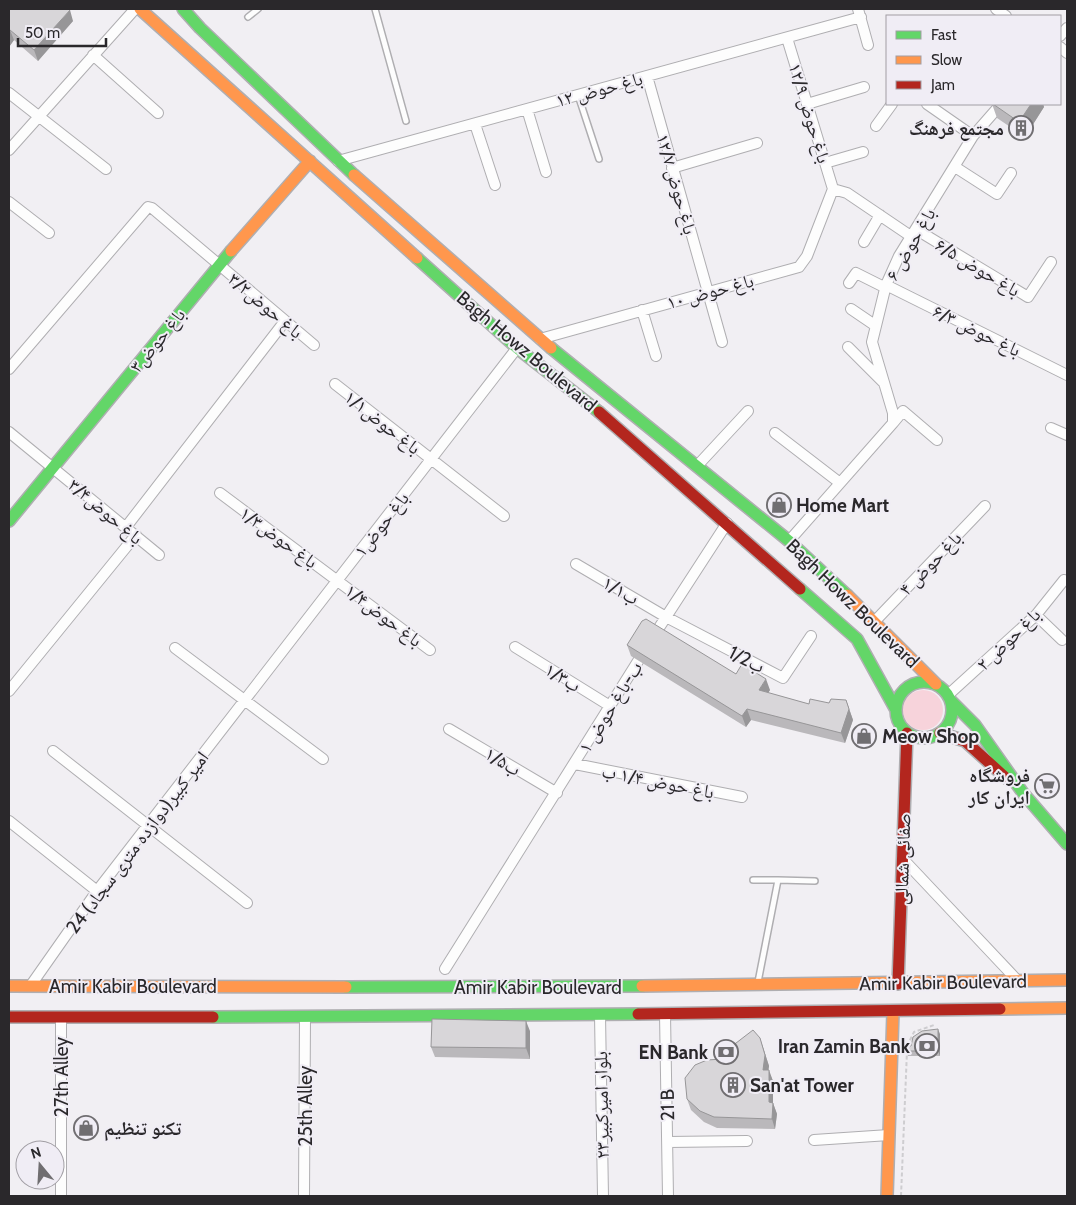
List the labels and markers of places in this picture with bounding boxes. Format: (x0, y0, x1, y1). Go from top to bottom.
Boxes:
building icon: مجتمع فرهنگ (1008, 115, 1034, 141)
place label: مجتمع فرهنگ (909, 117, 1004, 141)
shop icon: Home Mart (766, 492, 792, 518)
place label: Home Mart (796, 494, 889, 517)
shop icon: Meow Shop (851, 723, 877, 749)
place label: Meow Shop (882, 725, 979, 748)
place label: فروشگاه ایران کار (967, 764, 1030, 809)
supermarket icon: فروشگاه ایران کار (1034, 773, 1060, 799)
bank icon: Iran Zamin Bank (914, 1033, 940, 1059)
place label: Iran Zamin Bank (778, 1035, 911, 1058)
bank icon: EN Bank (713, 1039, 739, 1065)
place label: EN Bank (638, 1041, 709, 1064)
building icon: San'at Tower (720, 1072, 746, 1098)
place label: San'at Tower (750, 1074, 854, 1097)
shop icon: تکنو تنظیم (73, 1115, 99, 1141)
place label: تکنو تنظیم (104, 1117, 182, 1141)

